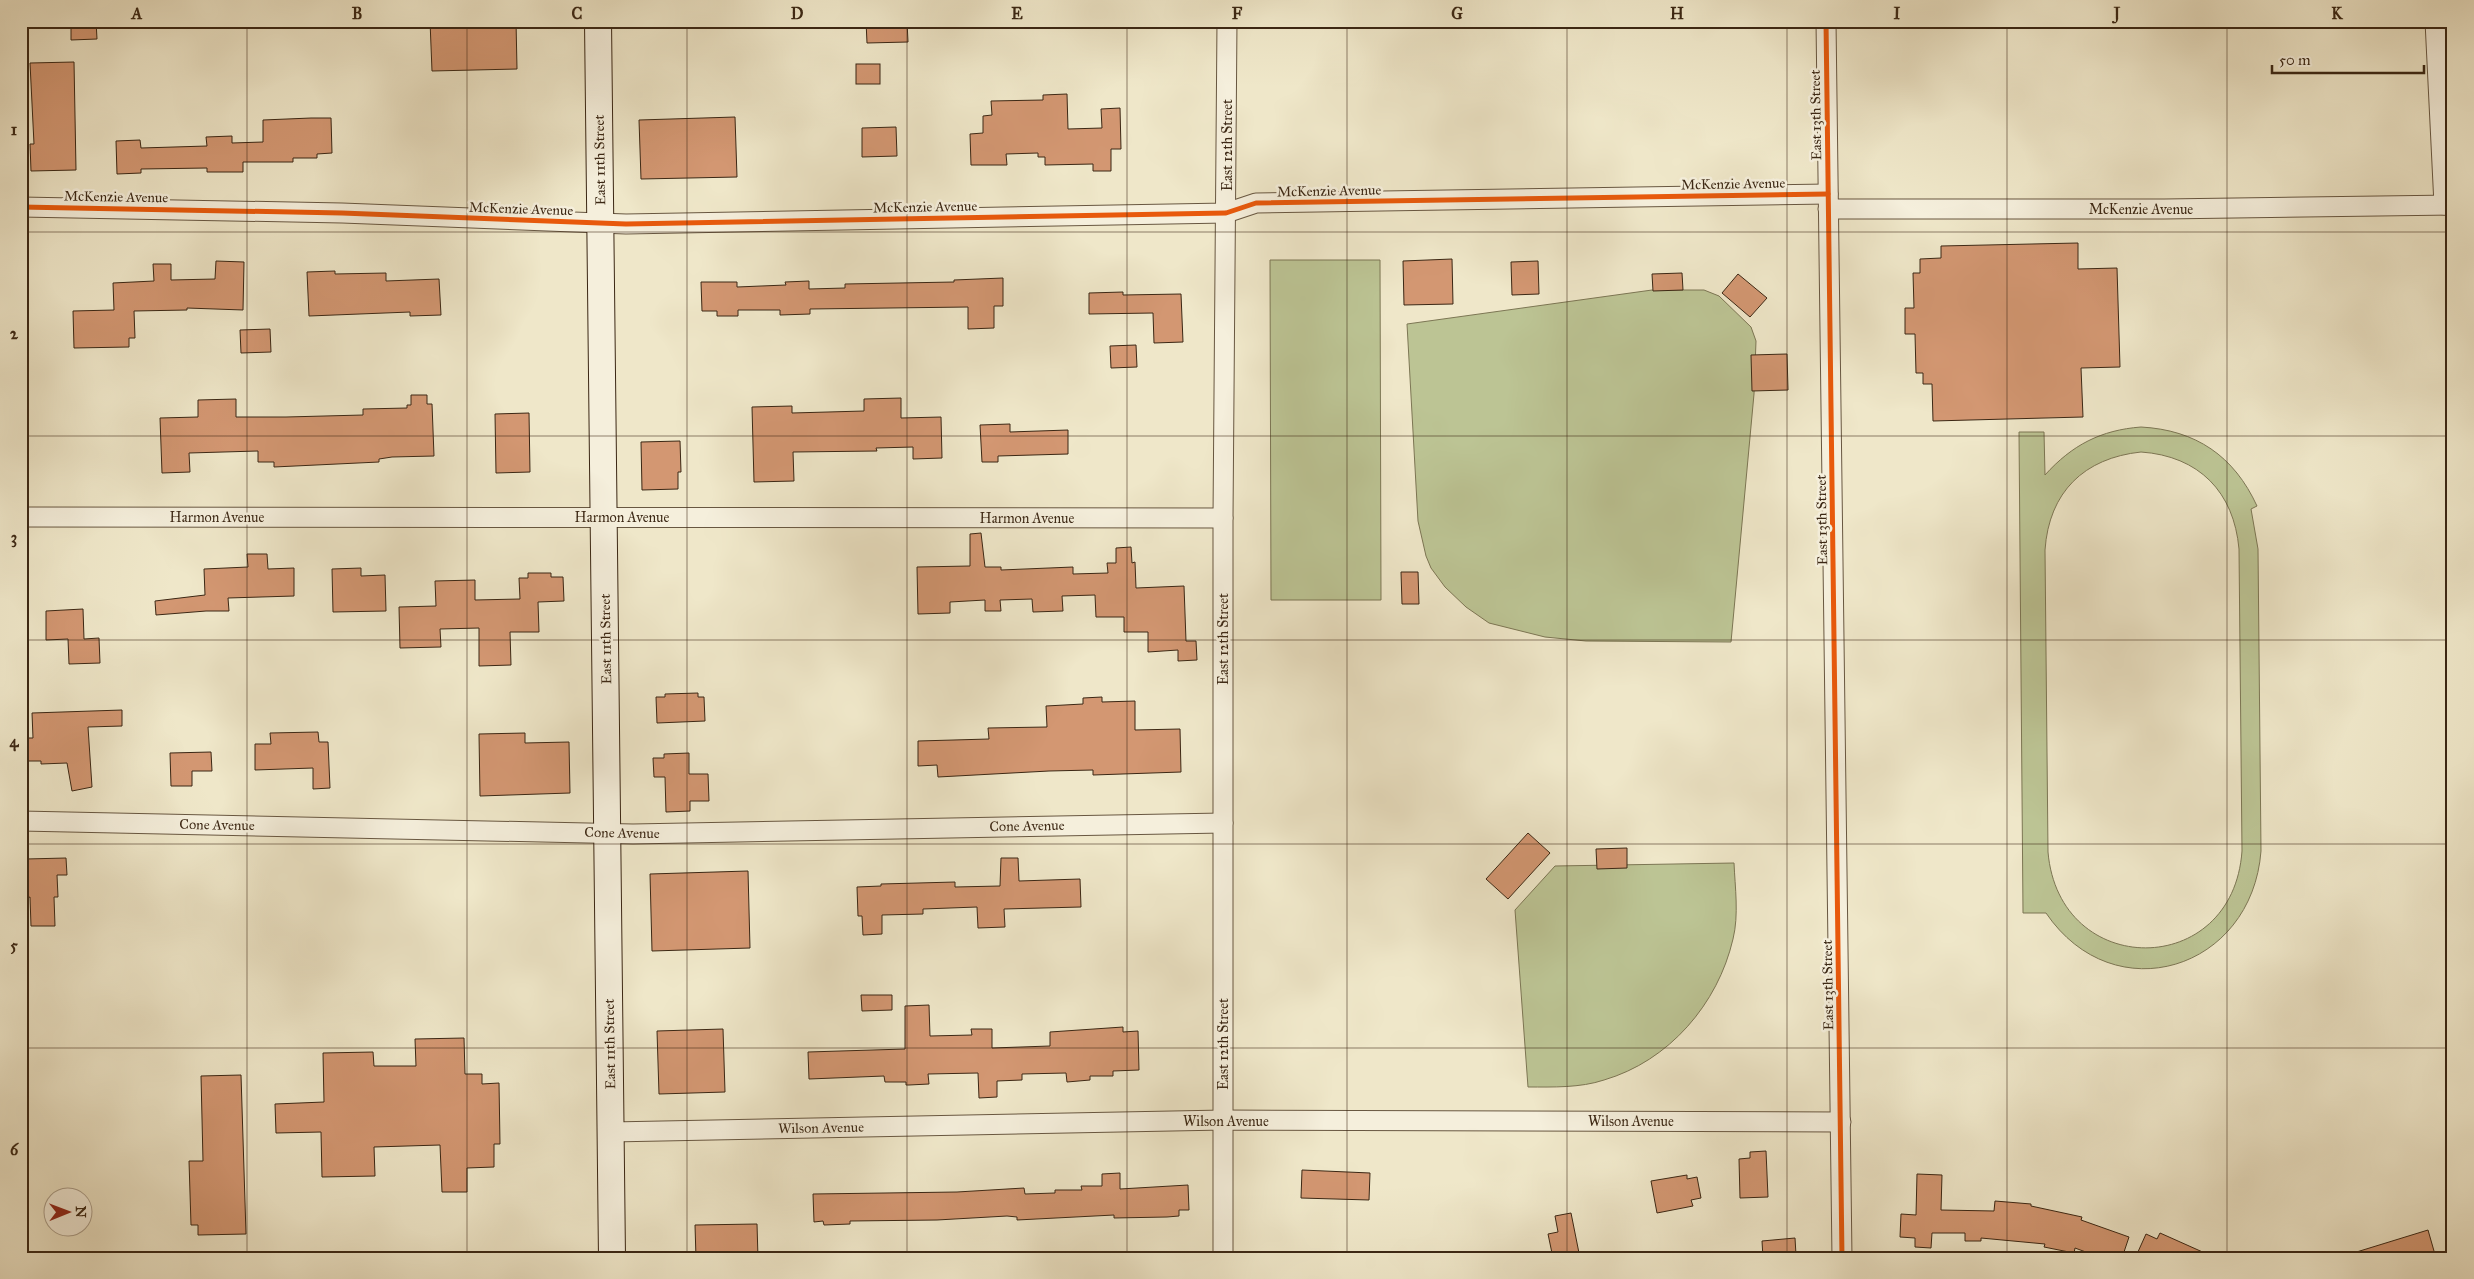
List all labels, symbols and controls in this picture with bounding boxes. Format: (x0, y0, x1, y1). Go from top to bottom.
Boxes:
text: A (131, 4, 143, 23)
text: B (352, 4, 362, 23)
text: C (572, 4, 583, 23)
text: D (791, 4, 804, 23)
text: E (1011, 4, 1023, 23)
text: F (1232, 4, 1243, 23)
text: G (1451, 4, 1463, 23)
text: H (1670, 4, 1684, 23)
text: I (1894, 4, 1901, 23)
text: J (2112, 4, 2121, 24)
text: K (2331, 4, 2343, 23)
scale bar (2272, 42, 2424, 74)
text: 50 m (2279, 51, 2311, 69)
street label: East 13th Street (1807, 69, 1825, 160)
street label: East 12th Street (1219, 99, 1236, 191)
street label: East 11th Street (591, 115, 609, 205)
text: 1 (11, 120, 18, 139)
street label: McKenzie Avenue (1681, 175, 1786, 193)
street label: McKenzie Avenue (1277, 182, 1382, 200)
street label: McKenzie Avenue (64, 188, 169, 206)
street label: McKenzie Avenue (873, 198, 978, 216)
street label: McKenzie Avenue (469, 199, 574, 219)
street label: McKenzie Avenue (2089, 201, 2193, 218)
text: 2 (10, 324, 19, 343)
street label: East 13th Street (1813, 474, 1831, 565)
street label: Harmon Avenue (170, 509, 265, 526)
street label: Harmon Avenue (575, 509, 670, 526)
street label: Harmon Avenue (980, 510, 1075, 527)
text: 3 (11, 528, 17, 548)
street label: East 12th Street (1215, 593, 1232, 685)
street label: East 11th Street (597, 594, 615, 684)
text: 4 (10, 732, 20, 752)
street label: Cone Avenue (179, 816, 255, 834)
street label: Cone Avenue (989, 817, 1065, 835)
street label: Cone Avenue (584, 824, 660, 842)
text: 5 (10, 936, 18, 955)
street label: East 13th Street (1819, 939, 1837, 1030)
street label: East 12th Street (1215, 998, 1232, 1090)
street label: East 11th Street (601, 999, 619, 1089)
street label: Wilson Avenue (1183, 1113, 1269, 1130)
street label: Wilson Avenue (1588, 1113, 1674, 1130)
street label: Wilson Avenue (778, 1119, 864, 1137)
text: 6 (10, 1140, 19, 1159)
north arrow (42, 1186, 92, 1236)
text: N (72, 1206, 89, 1218)

